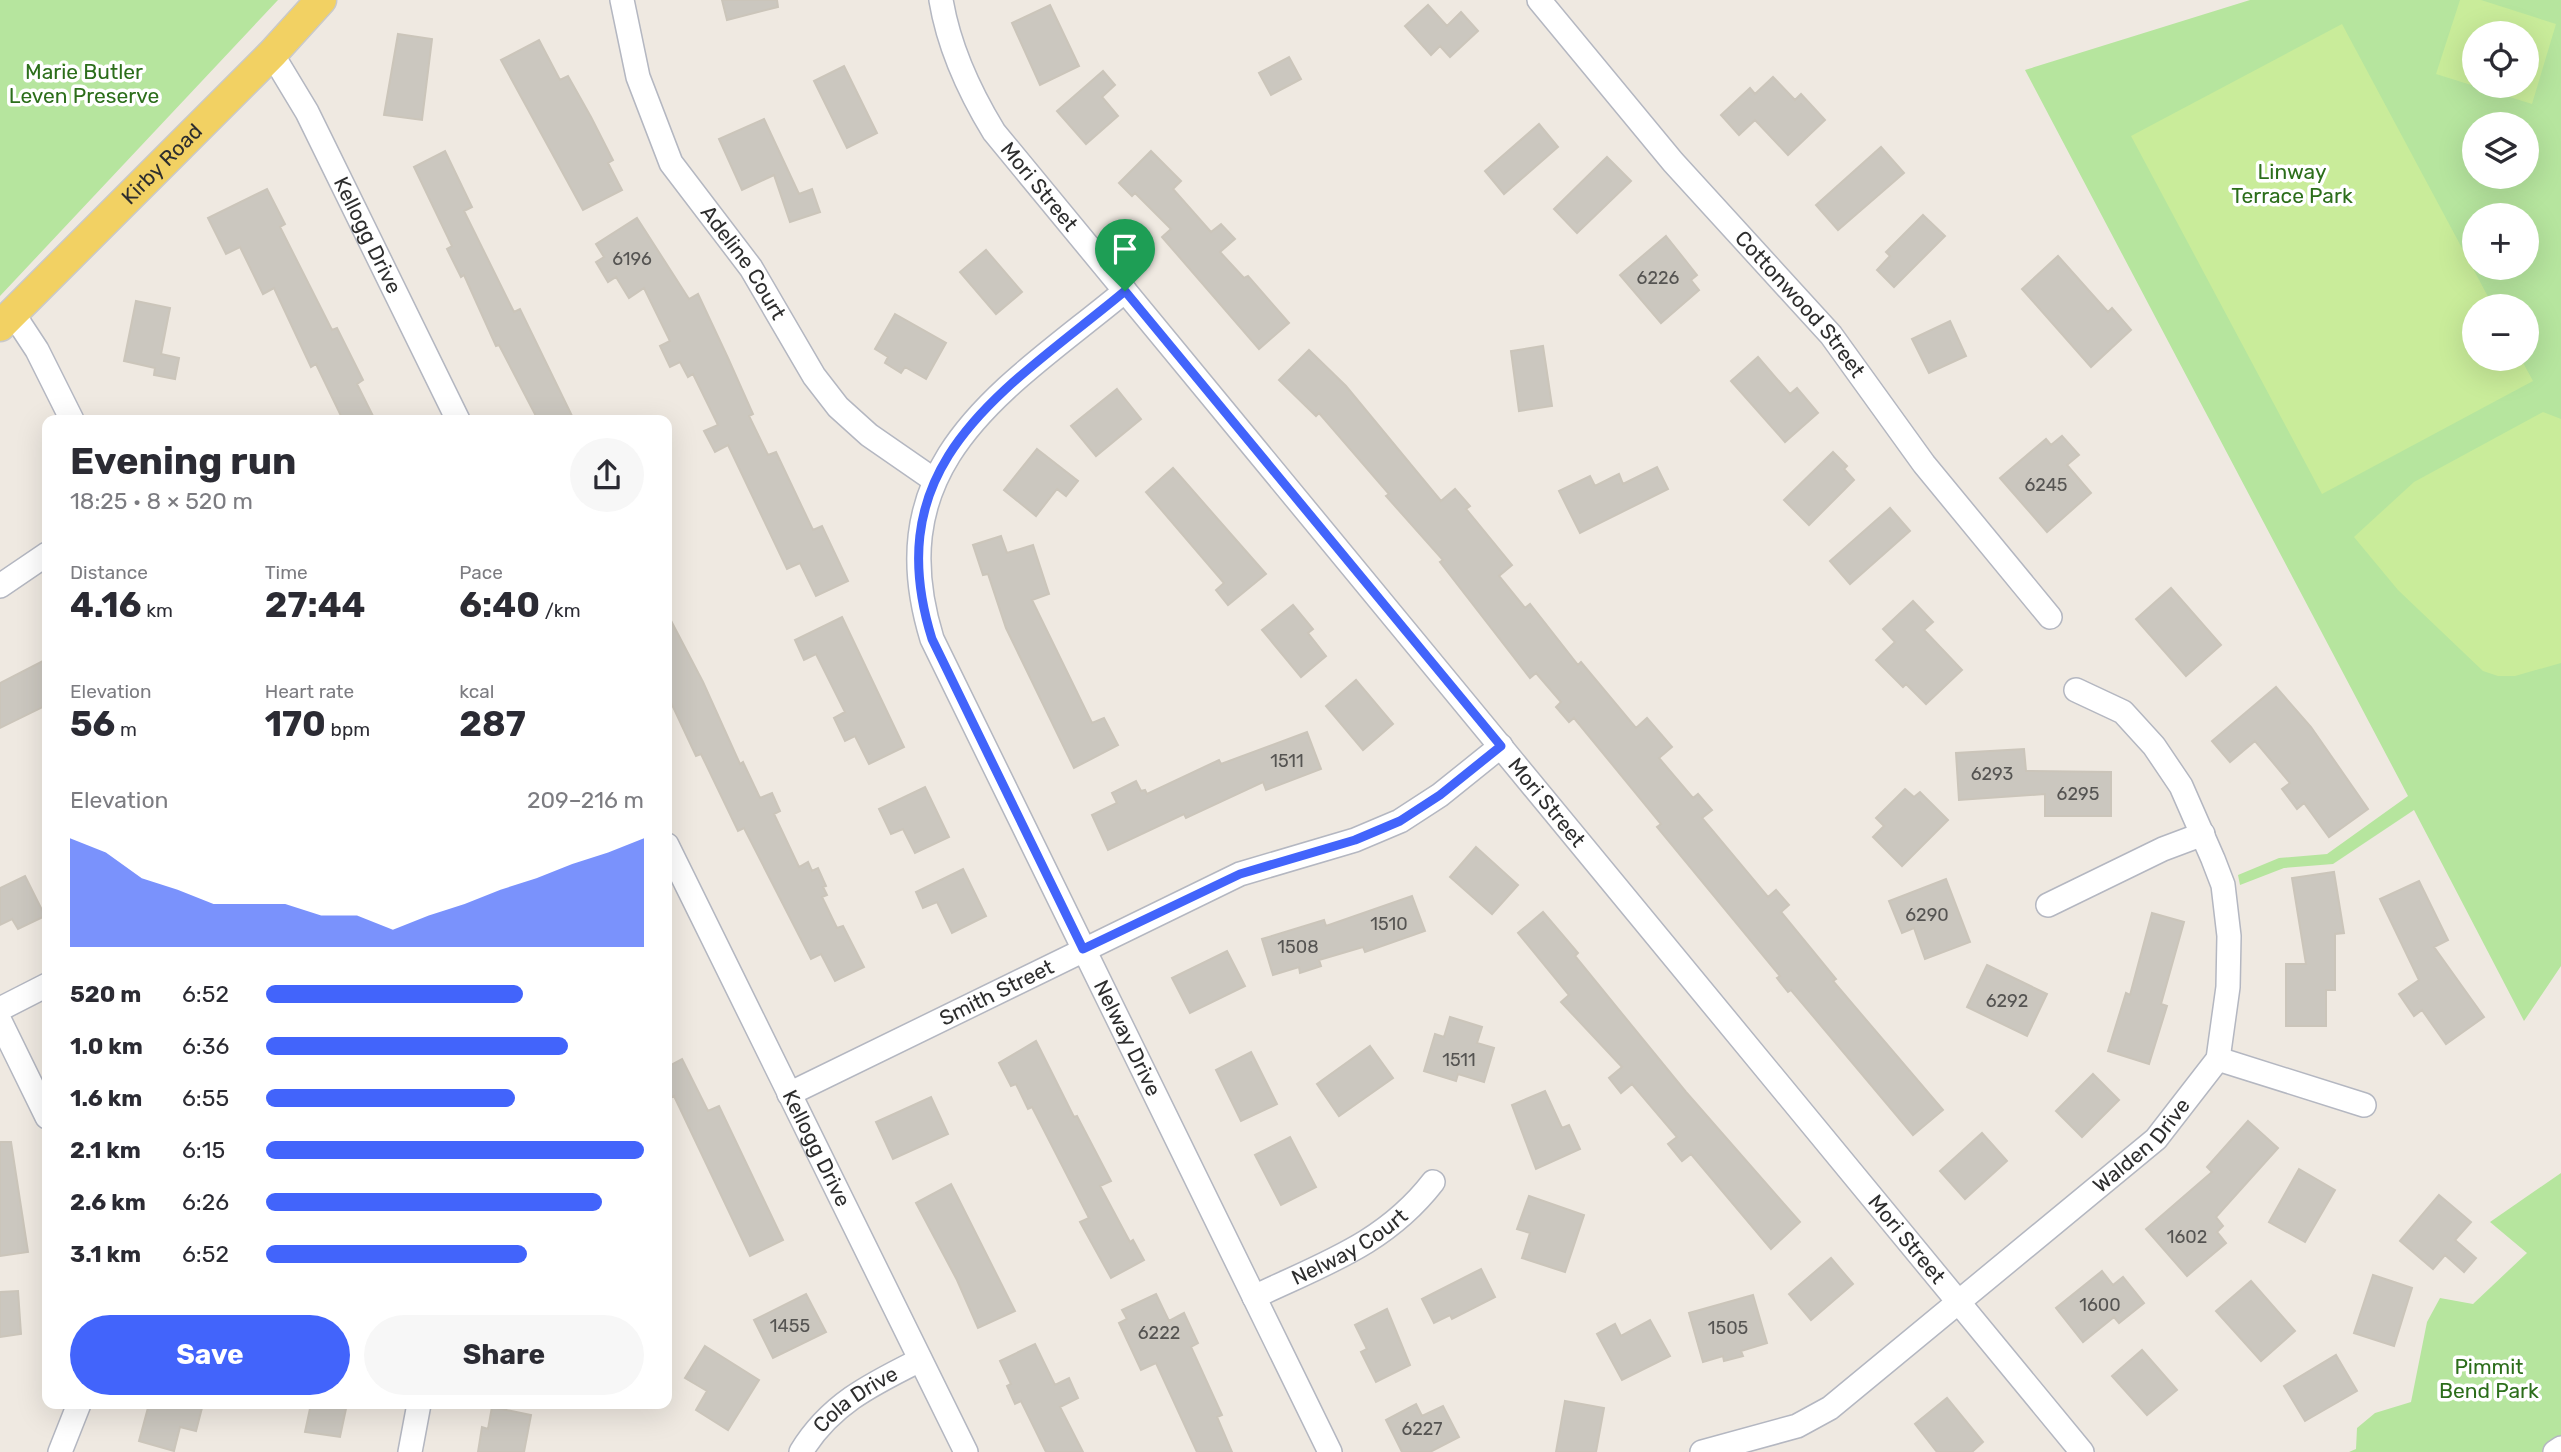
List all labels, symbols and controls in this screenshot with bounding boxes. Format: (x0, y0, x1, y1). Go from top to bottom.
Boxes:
map controls (2462, 21, 2539, 371)
button: locate (2462, 21, 2539, 98)
park label: Marie Butler Leven Preserve (9, 59, 159, 108)
button: layers (2462, 112, 2539, 189)
street label: Kirby Road (116, 118, 207, 209)
street label: Mori Street (996, 137, 1083, 236)
park label: Linway Terrace Park (2231, 159, 2353, 208)
street label: Kellogg Drive (329, 173, 407, 297)
street label: Adeline Court (696, 200, 791, 324)
button: + (2462, 203, 2539, 280)
pin (1095, 219, 1155, 291)
street label: Cottonwood Street (1730, 225, 1871, 382)
icon: arrive (1106, 230, 1144, 268)
house number: 6196 (612, 248, 652, 270)
house number: 6226 (1637, 267, 1680, 289)
button: − (2462, 294, 2539, 371)
text: Evening run (70, 438, 296, 484)
button: share (570, 438, 644, 512)
house number: 6245 (2024, 474, 2068, 496)
text: 18:25 · 8 × 520 m (70, 487, 253, 515)
text: Distance (70, 561, 148, 584)
text: Time (265, 561, 308, 584)
text: Pace (459, 561, 503, 584)
text: 4.16 (70, 584, 142, 626)
text: 27:44 (265, 584, 366, 626)
text: 6:40 (459, 584, 540, 626)
text: km (142, 599, 173, 622)
text: /km (540, 599, 581, 622)
text: Elevation (70, 680, 151, 703)
text: Heart rate (265, 680, 354, 703)
text: kcal (459, 680, 494, 703)
text: 56 (70, 703, 115, 745)
text: 170 (265, 703, 326, 745)
text: 287 (459, 703, 526, 745)
text: m (115, 718, 137, 741)
text: bpm (326, 718, 370, 741)
house number: 1511 (1270, 750, 1304, 772)
street label: Mori Street (1503, 753, 1591, 852)
house number: 6293 (1971, 763, 2013, 785)
house number: 6295 (2057, 783, 2099, 805)
text: Elevation (70, 786, 169, 814)
text: 209–216 m (527, 786, 644, 814)
house number: 6290 (1905, 904, 1949, 926)
house number: 1510 (1370, 913, 1408, 935)
house number: 1508 (1277, 936, 1319, 958)
street label: Smith Street (935, 954, 1057, 1031)
street label: Nelway Drive (1089, 976, 1167, 1100)
text: 520 m (70, 980, 141, 1008)
text: 6:52 (182, 980, 229, 1008)
house number: 6292 (1986, 990, 2028, 1012)
text: 1.0 km (70, 1032, 143, 1060)
text: 6:36 (182, 1032, 229, 1060)
house number: 1511 (1442, 1049, 1476, 1071)
text: 1.6 km (70, 1084, 142, 1112)
text: 6:55 (182, 1084, 229, 1112)
street label: Kellogg Drive (778, 1086, 856, 1210)
street label: Walden Drive (2088, 1093, 2195, 1198)
text: 2.1 km (70, 1136, 141, 1164)
text: 6:15 (182, 1136, 225, 1164)
text: 2.6 km (70, 1188, 146, 1216)
text: 6:26 (182, 1188, 229, 1216)
street label: Mori Street (1863, 1189, 1951, 1288)
street label: Nelway Court (1287, 1203, 1413, 1290)
house number: 1602 (2167, 1226, 2207, 1248)
text: 3.1 km (70, 1240, 141, 1268)
text: 6:52 (182, 1240, 229, 1268)
house number: 1600 (2079, 1294, 2121, 1316)
button: Save (70, 1315, 350, 1395)
button: Share (364, 1315, 644, 1395)
house number: 1455 (770, 1315, 810, 1337)
house number: 1505 (1708, 1317, 1748, 1339)
house number: 6222 (1138, 1322, 1180, 1344)
park label: Pimmit Bend Park (2439, 1354, 2539, 1403)
street label: Cola Drive (808, 1360, 902, 1437)
house number: 6227 (1401, 1418, 1443, 1440)

